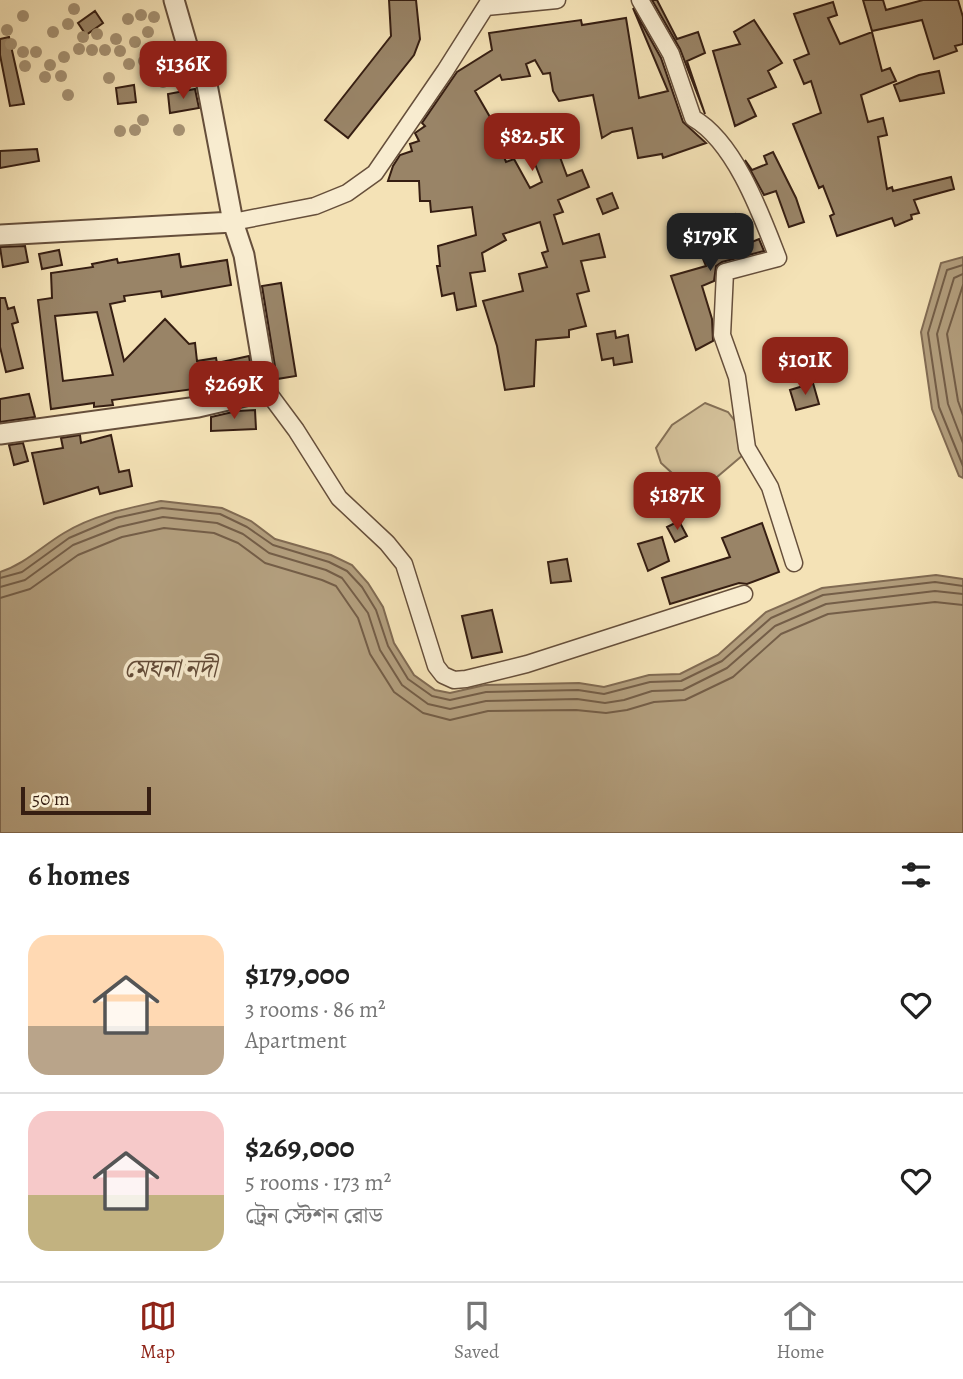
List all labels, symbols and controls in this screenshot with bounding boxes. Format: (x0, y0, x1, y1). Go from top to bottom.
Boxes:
pin: $136K (134, 42, 232, 101)
text: $136K (156, 48, 210, 79)
pin: $82.5K (475, 114, 589, 173)
text: $82.5K (500, 120, 564, 151)
pin: $179K (661, 214, 759, 273)
text: $179K (683, 220, 737, 251)
pin: $101K (756, 338, 854, 397)
text: $101K (778, 344, 832, 375)
pin: $269K (185, 362, 283, 421)
text: $269K (205, 368, 263, 399)
pin: $187K (628, 472, 726, 532)
text: $187K (650, 479, 704, 510)
water label: মেঘনা নদী (124, 651, 219, 686)
scale bar (21, 784, 150, 816)
text: 50 m (32, 786, 70, 812)
text: 6 homes (28, 855, 130, 895)
icon: filters (897, 856, 935, 894)
text: $179,000 (245, 954, 350, 994)
icon: home (84, 963, 168, 1047)
icon: heart (897, 986, 935, 1024)
text: 3 rooms · 86 m² (245, 994, 386, 1025)
text: Apartment (245, 1025, 347, 1056)
text: $269,000 (245, 1127, 355, 1167)
icon: home (84, 1139, 168, 1223)
icon: heart (897, 1162, 935, 1200)
text: 5 rooms · 173 m² (245, 1167, 391, 1198)
text: ট্রেন স্টেশন রোড (245, 1200, 383, 1231)
tab: Map (139, 1297, 177, 1365)
tab: Saved (454, 1297, 499, 1365)
tab: Home (777, 1297, 824, 1365)

